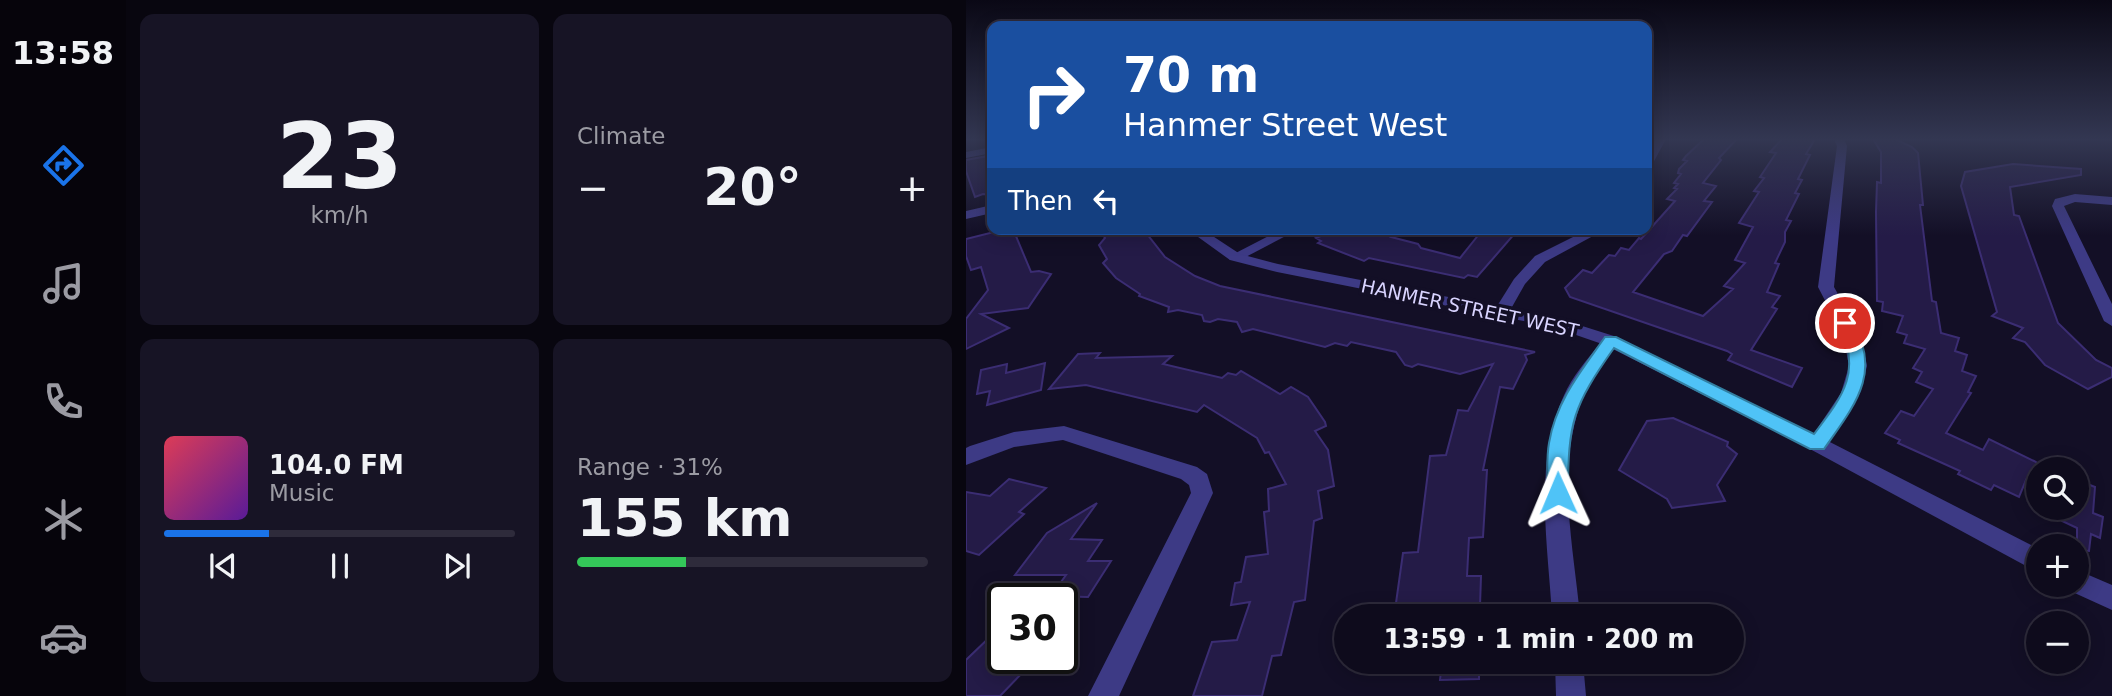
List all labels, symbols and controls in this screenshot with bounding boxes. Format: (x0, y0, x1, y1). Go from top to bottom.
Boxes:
text: 13:58 (12, 34, 114, 72)
text: 70 m (1123, 47, 1259, 104)
icon: right (1008, 49, 1099, 140)
text: 23 (276, 104, 403, 209)
text: Hanmer Street West (1123, 106, 1447, 144)
text: Climate (577, 123, 666, 149)
icon: directions (39, 141, 88, 190)
text: 20° (703, 157, 802, 217)
text: − (577, 166, 609, 210)
text: + (896, 166, 928, 210)
icon: left (1087, 182, 1125, 220)
text: Then (1008, 186, 1073, 216)
text: km/h (310, 202, 369, 228)
icon: music (39, 259, 88, 308)
street label: HANMER STREET WEST (1359, 274, 1581, 342)
pin (1815, 293, 1875, 353)
icon: arrive (1826, 304, 1864, 342)
icon: phone (39, 377, 88, 426)
text: 104.0 FM (269, 450, 404, 480)
text: Range · 31% (577, 454, 723, 480)
position arrow (1521, 456, 1595, 530)
map controls (2026, 457, 2089, 674)
button: search (2026, 457, 2089, 520)
text: Music (269, 480, 334, 506)
text: 155 km (577, 488, 792, 548)
icon: climate (39, 495, 88, 544)
button: + (2026, 534, 2089, 597)
icon: previous (204, 547, 242, 585)
icon: pause (321, 547, 359, 585)
icon: next (438, 547, 476, 585)
speed limit sign: 30 (987, 583, 1078, 674)
button: − (2026, 611, 2089, 674)
icon: car (39, 613, 88, 662)
text: 13:59 · 1 min · 200 m (1384, 624, 1694, 654)

